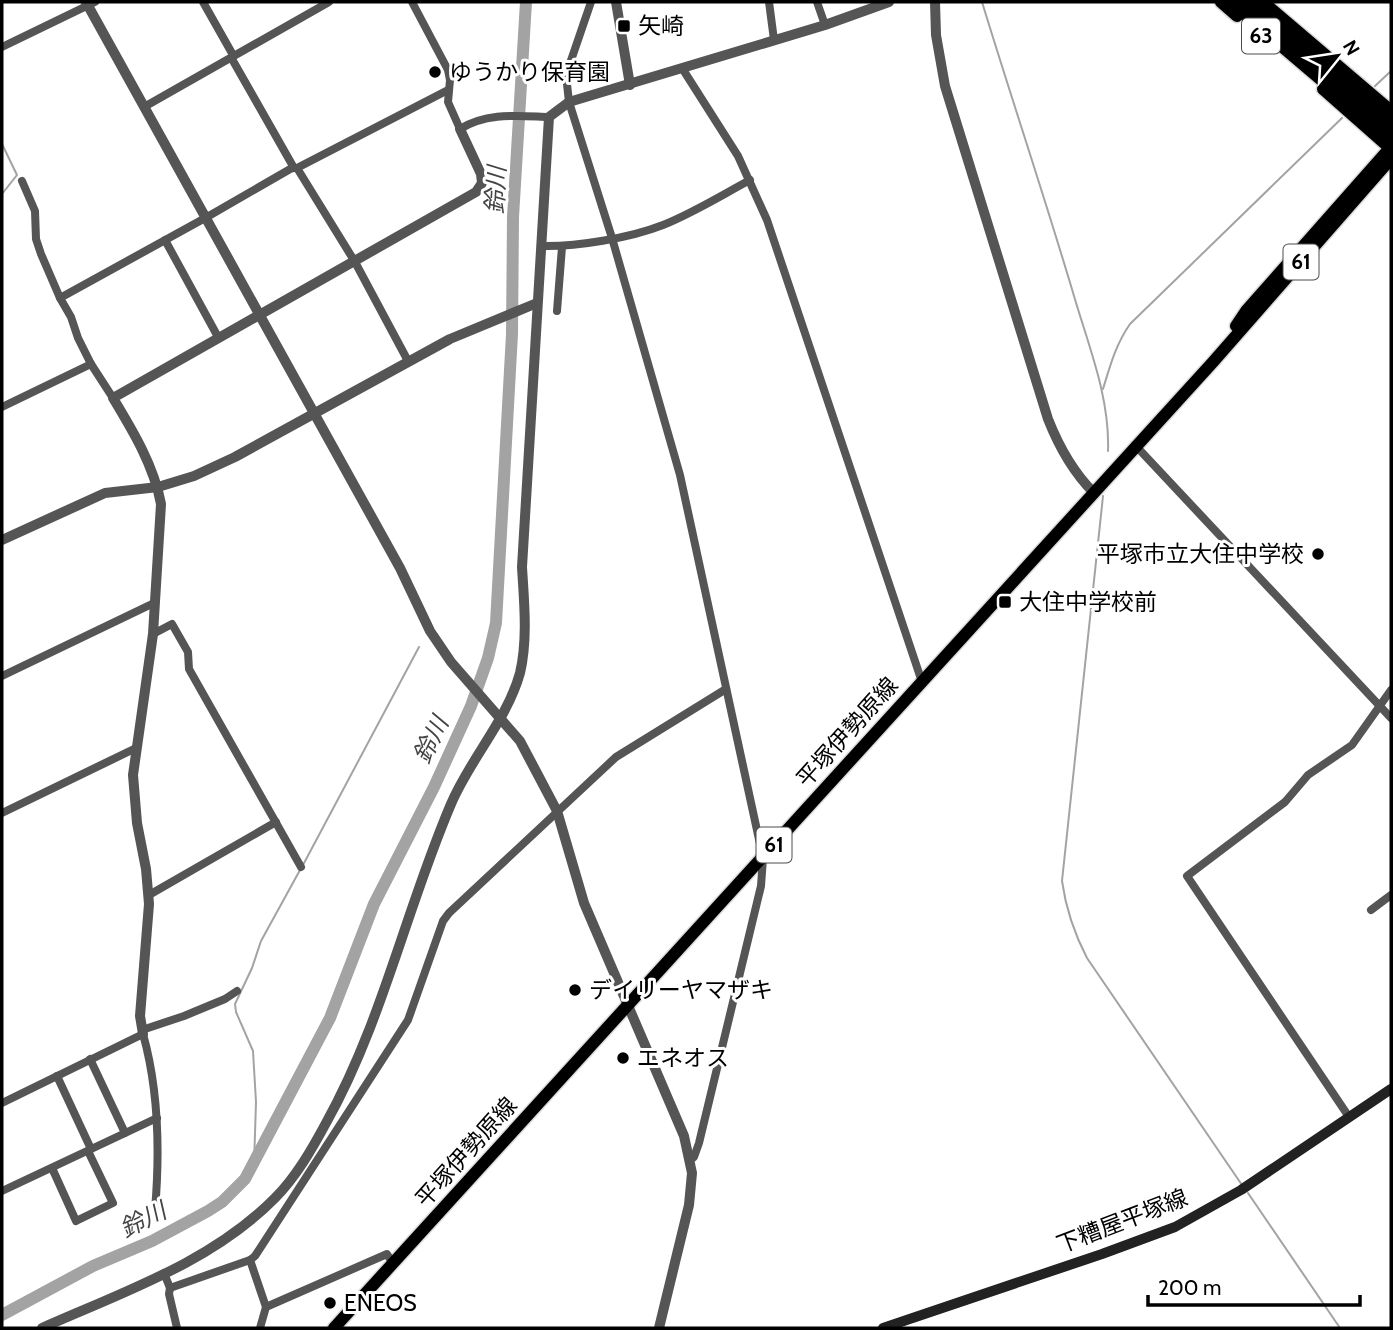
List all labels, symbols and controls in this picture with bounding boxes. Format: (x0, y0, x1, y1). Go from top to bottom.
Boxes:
place label: 矢崎 (638, 12, 684, 40)
marker: 矢崎 (616, 18, 632, 34)
road number: 63 (1242, 19, 1280, 54)
north arrow (1302, 21, 1372, 91)
text: N (1338, 36, 1365, 59)
place label: ゆうかり保育園 (449, 58, 610, 86)
marker: ゆうかり保育園 (427, 64, 443, 80)
water label: 鈴川 (480, 162, 511, 215)
road number: 61 (1284, 244, 1318, 280)
place label: 平塚市立大住中学校 (1097, 540, 1304, 568)
marker: 平塚市立大住中学校 (1310, 546, 1326, 562)
place label: 大住中学校前 (1019, 588, 1157, 616)
marker: 大住中学校前 (997, 594, 1013, 610)
street label: 平塚伊勢原線 (790, 671, 904, 793)
water label: 鈴川 (407, 709, 455, 768)
road number: 61 (756, 828, 792, 862)
place label: デイリーヤマザキ (589, 976, 773, 1004)
marker: デイリーヤマザキ (567, 982, 583, 998)
place label: エネオス (637, 1044, 729, 1072)
marker: エネオス (615, 1050, 631, 1066)
street label: 平塚伊勢原線 (409, 1091, 523, 1213)
street label: 下糟屋平塚線 (1053, 1183, 1191, 1259)
water label: 鈴川 (115, 1194, 173, 1243)
scale bar (1148, 1264, 1360, 1308)
text: 200 m (1158, 1275, 1221, 1300)
place label: ENEOS (344, 1289, 417, 1317)
marker: ENEOS (322, 1295, 338, 1311)

